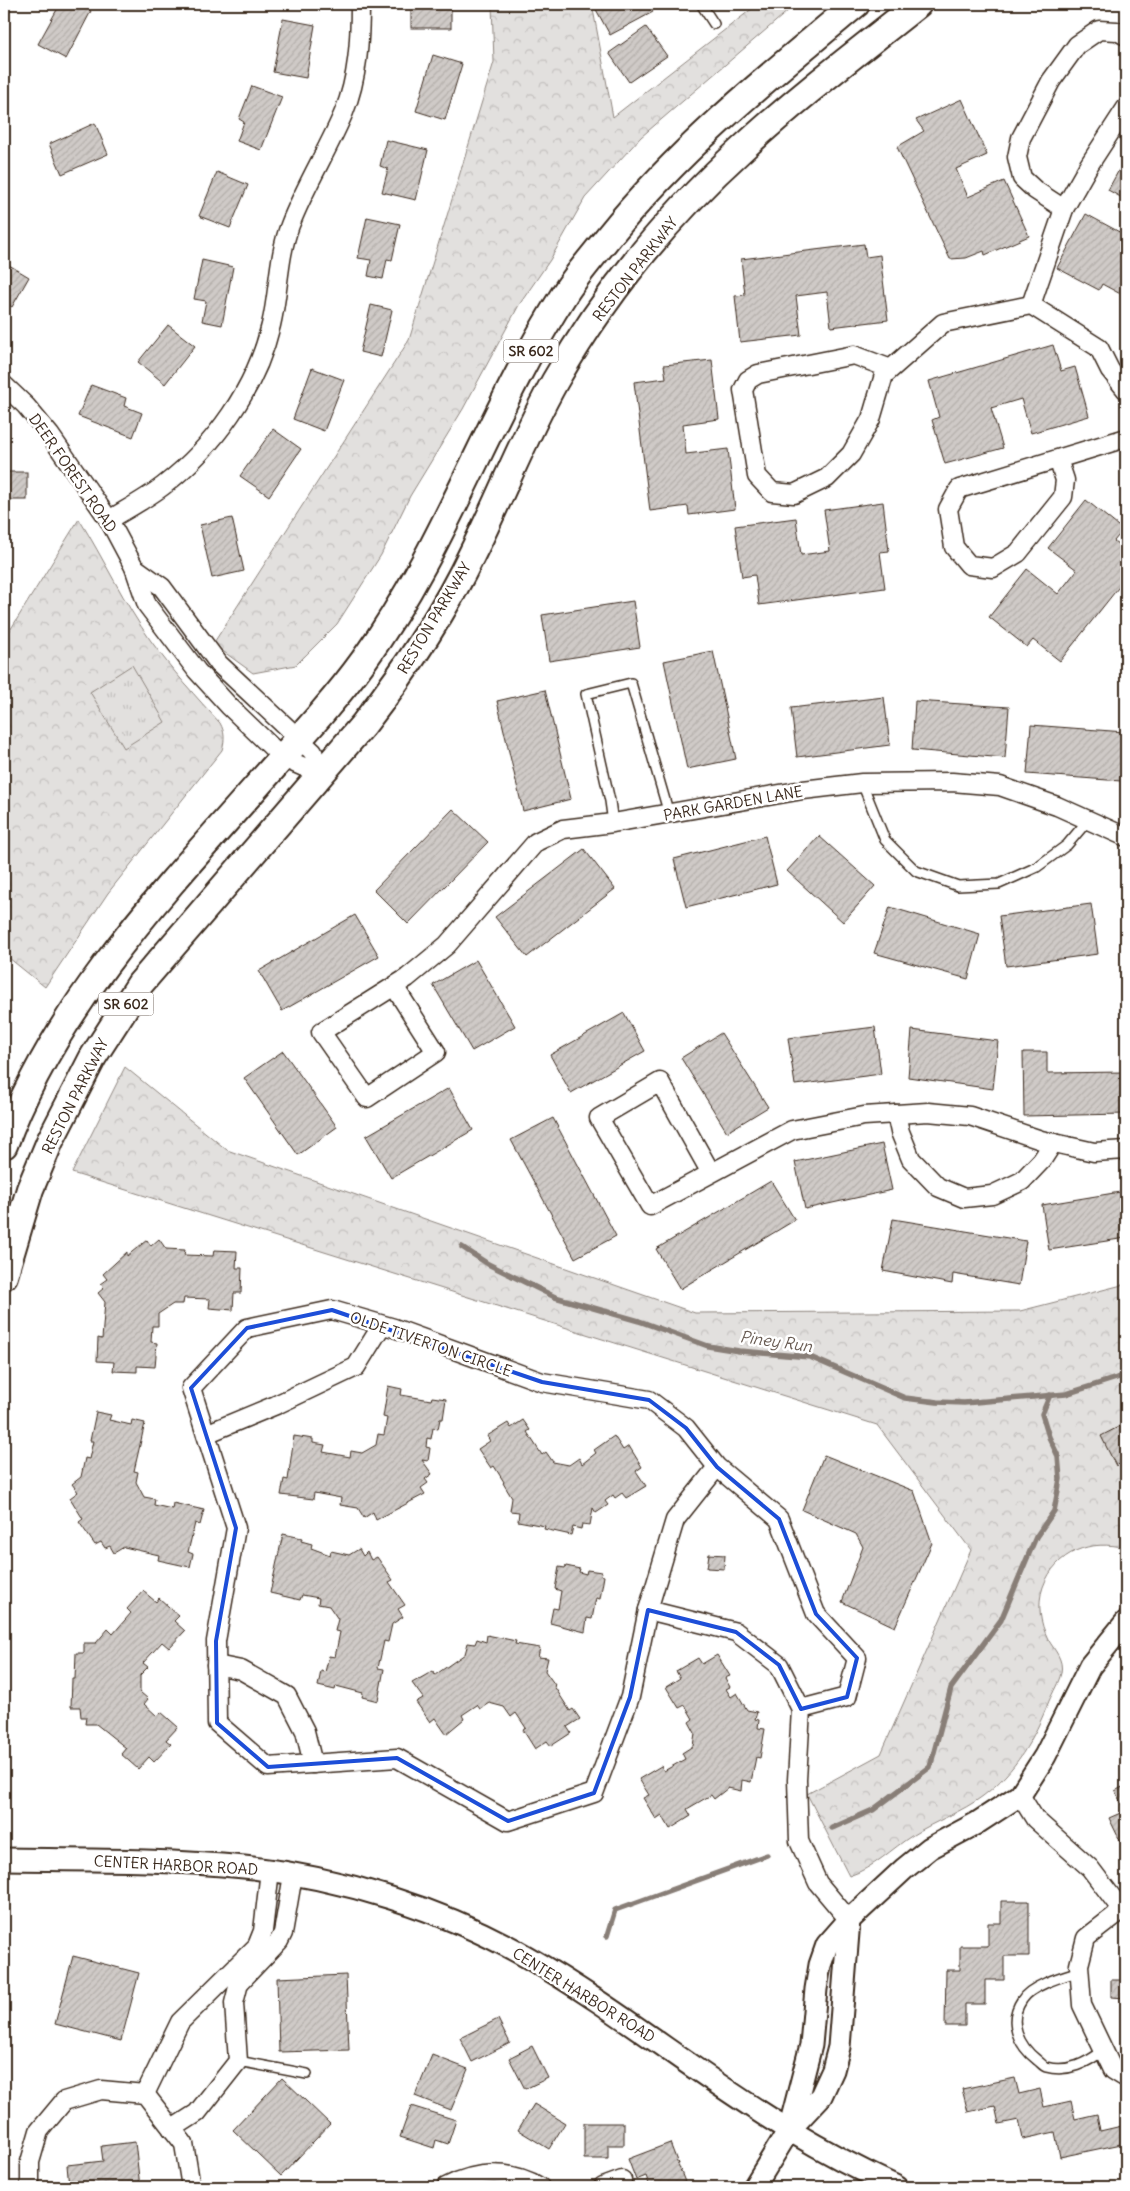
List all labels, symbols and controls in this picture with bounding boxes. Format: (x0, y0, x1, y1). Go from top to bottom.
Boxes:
street label: RESTON PARKWAY (588, 213, 682, 325)
road number: SR 602 (504, 340, 558, 362)
street label: DEER FOREST ROAD (25, 410, 121, 536)
street label: RESTON PARKWAY (393, 558, 475, 677)
street label: PARK GARDEN LANE (662, 781, 804, 825)
road number: SR 602 (98, 992, 154, 1016)
street label: RESTON PARKWAY (38, 1034, 113, 1157)
street label: OLDE TIVERTON CIRCLE (347, 1307, 515, 1381)
water label: Piney Run (739, 1326, 814, 1356)
street label: CENTER HARBOR ROAD (93, 1851, 259, 1879)
street label: CENTER HARBOR ROAD (509, 1943, 659, 2047)

